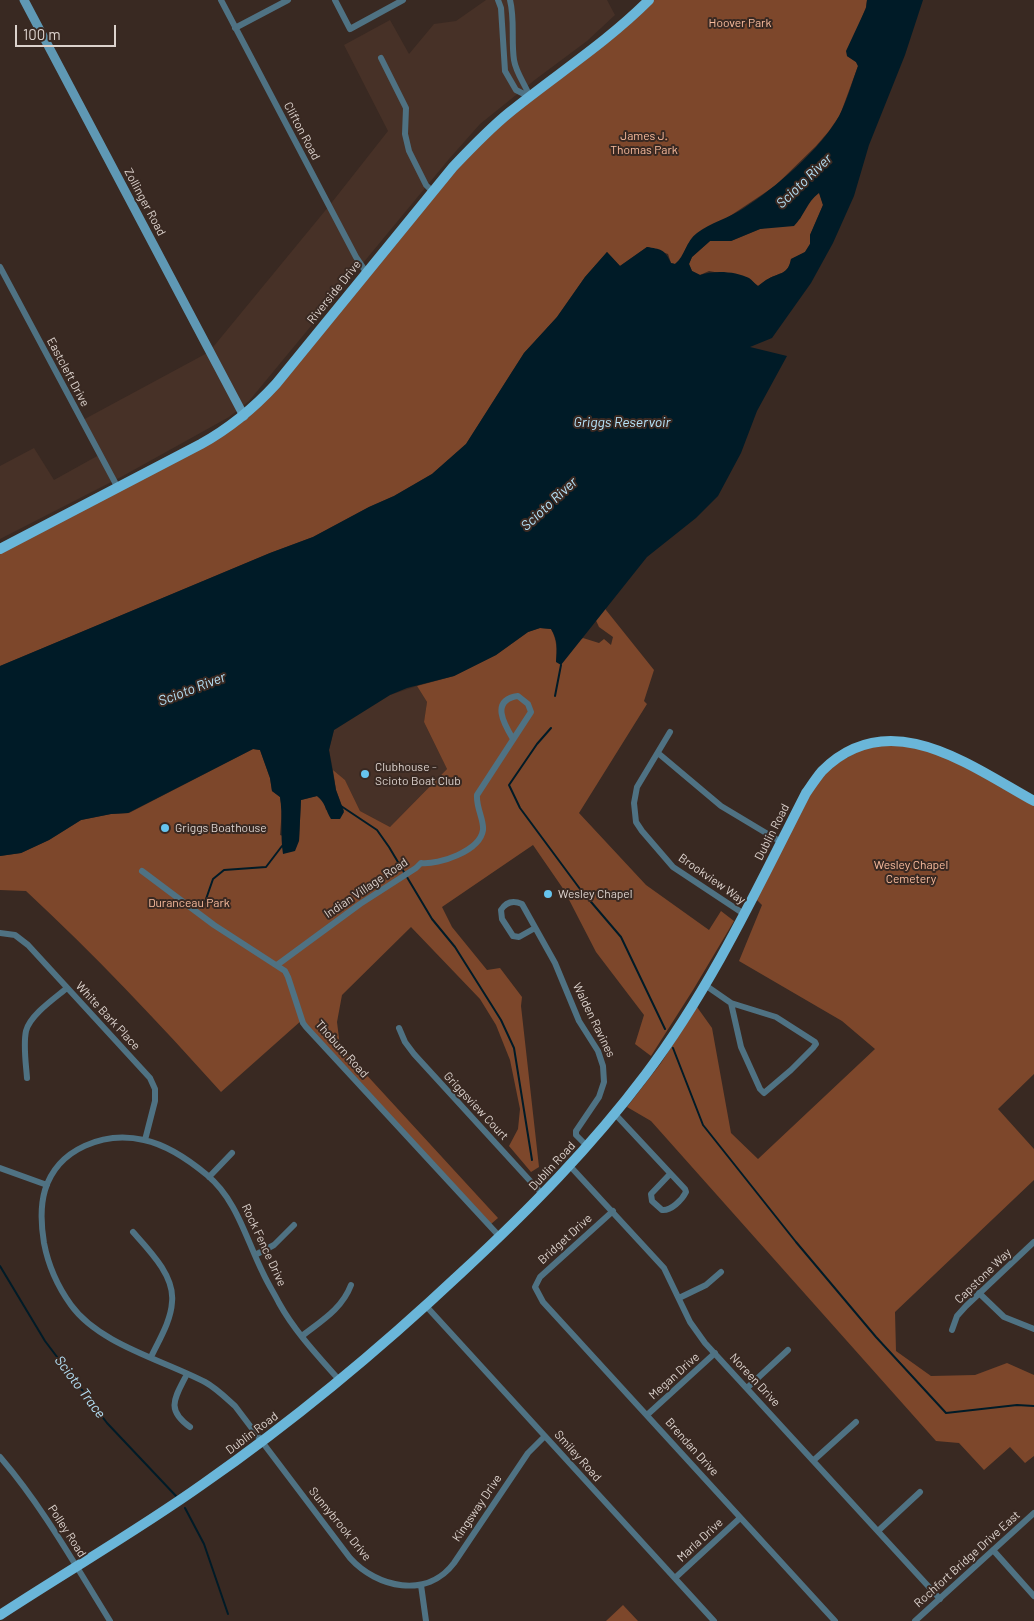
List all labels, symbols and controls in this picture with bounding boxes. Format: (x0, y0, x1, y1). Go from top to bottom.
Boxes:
scale bar (18, 15, 119, 47)
park label: Hoover Park (709, 16, 771, 30)
text: 100 m (23, 25, 61, 43)
street label: Clifton Road (281, 100, 323, 162)
park label: James J. Thomas Park (610, 129, 678, 157)
water label: Scioto River (773, 150, 835, 212)
street label: Zollinger Road (121, 166, 169, 238)
street label: Riverside Drive (304, 257, 364, 327)
street label: Eastcleft Drive (44, 335, 92, 409)
water label: Griggs Reservoir (574, 414, 670, 430)
water label: Scioto River (517, 474, 581, 534)
water label: Scioto River (156, 668, 228, 710)
place label: Clubhouse - Scioto Boat Club (375, 760, 461, 788)
marker: Clubhouse - Scioto Boat Club (359, 768, 371, 780)
street label: Dublin Road (752, 801, 792, 863)
place label: Griggs Boathouse (175, 821, 267, 835)
marker: Griggs Boathouse (159, 822, 171, 834)
street label: Brookview Way (676, 851, 748, 907)
street label: Indian Village Road (322, 855, 410, 921)
park label: Wesley Chapel Cemetery (874, 858, 948, 886)
place label: Wesley Chapel (558, 887, 633, 901)
marker: Wesley Chapel (542, 888, 554, 900)
park label: Duranceau Park (148, 896, 230, 910)
street label: White Bark Place (73, 979, 143, 1053)
street label: Walden Ravines (570, 980, 618, 1060)
street label: Thoburn Road (312, 1017, 372, 1081)
street label: Griggsview Court (441, 1069, 511, 1143)
street label: Dublin Road (526, 1139, 578, 1193)
street label: Rock Fence Drive (239, 1201, 289, 1289)
street label: Bridget Drive (535, 1211, 595, 1267)
street label: Capstone Way (952, 1245, 1014, 1307)
street label: Megan Drive (646, 1350, 702, 1402)
street label: Noreen Drive (727, 1350, 783, 1410)
water label: Scioto Trace (51, 1352, 109, 1422)
street label: Dublin Road (223, 1409, 281, 1457)
street label: Brendan Drive (662, 1415, 722, 1479)
street label: Smiley Road (551, 1428, 605, 1484)
street label: Kingsway Drive (449, 1472, 505, 1544)
street label: Sunnybrook Drive (306, 1484, 374, 1564)
street label: Polley Road (45, 1502, 89, 1560)
street label: Rochfort Bridge Drive East (911, 1508, 1023, 1610)
street label: Marla Drive (674, 1515, 726, 1565)

